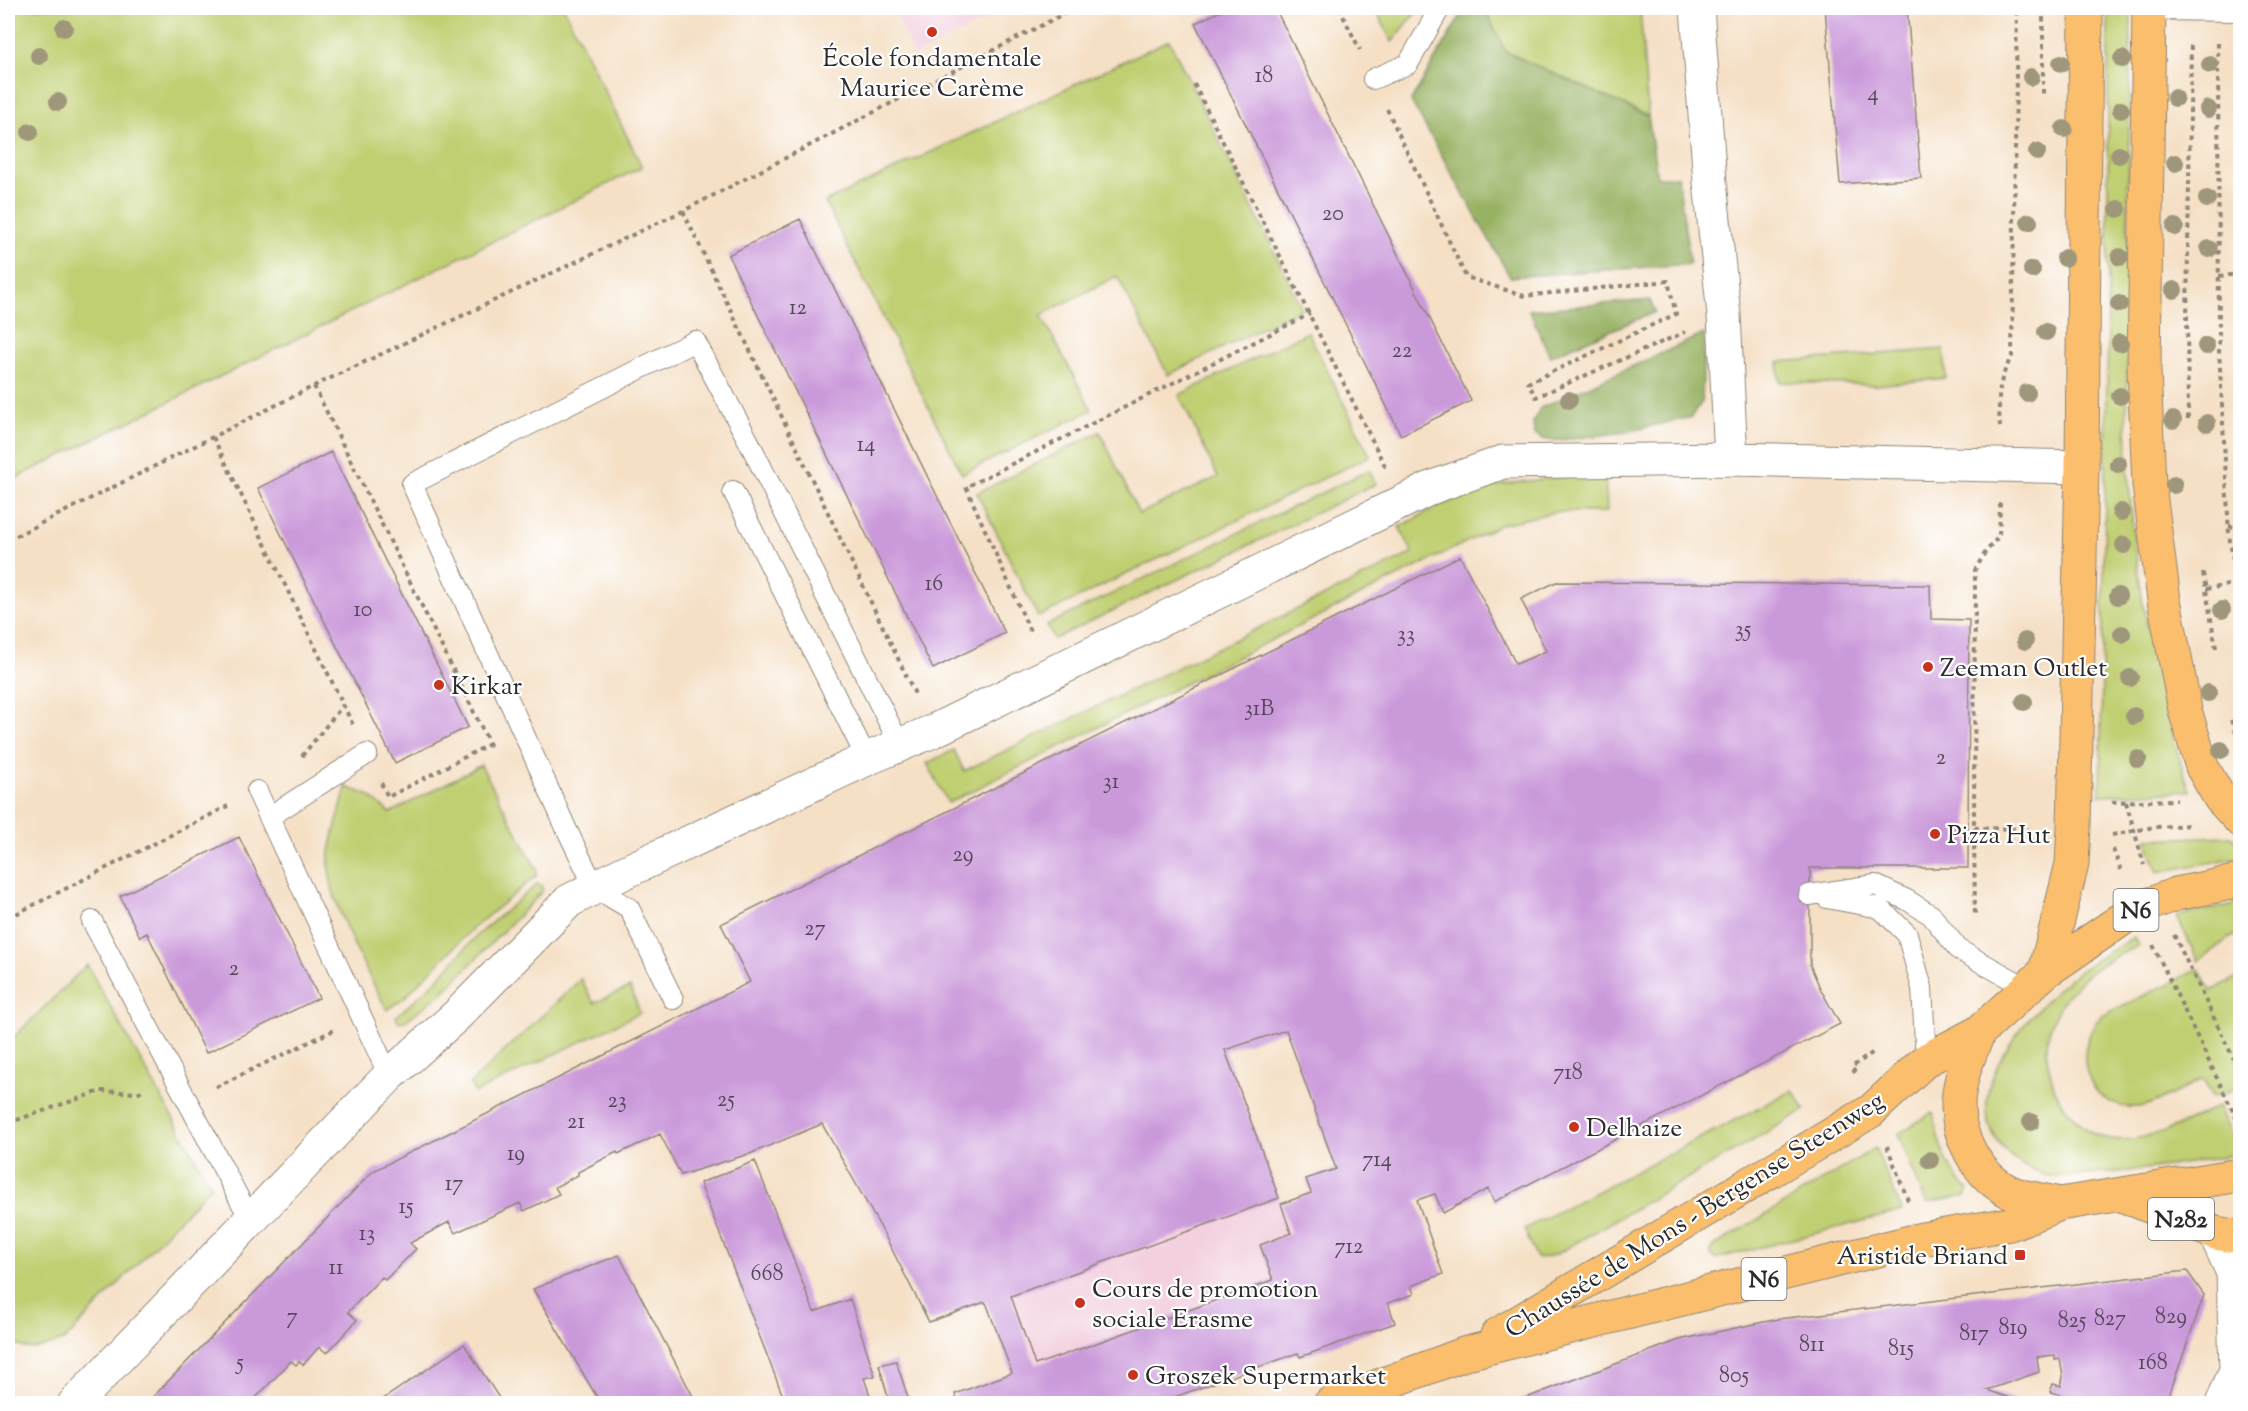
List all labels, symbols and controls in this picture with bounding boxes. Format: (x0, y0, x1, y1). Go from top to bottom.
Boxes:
marker: École fondamentale Maurice Carème (925, 25, 939, 39)
place label: École fondamentale Maurice Carème (822, 41, 1042, 108)
house number: 18 (1255, 61, 1273, 93)
house number: 4 (1867, 79, 1879, 111)
house number: 20 (1322, 199, 1344, 231)
house number: 12 (789, 293, 807, 325)
house number: 22 (1392, 336, 1412, 368)
house number: 14 (857, 430, 875, 462)
house number: 16 (925, 569, 943, 601)
house number: 10 (354, 595, 372, 627)
house number: 35 (1735, 615, 1752, 647)
house number: 33 (1397, 620, 1415, 652)
place label: Zeeman Outlet (1940, 651, 2107, 688)
marker: Zeeman Outlet (1921, 660, 1935, 674)
place label: Kirkar (451, 669, 522, 706)
marker: Kirkar (432, 678, 446, 692)
house number: 31B (1244, 694, 1274, 726)
house number: 2 (1936, 743, 1946, 775)
house number: 31 (1103, 767, 1120, 799)
place label: Pizza Hut (1947, 818, 2050, 855)
marker: Pizza Hut (1928, 827, 1942, 841)
house number: 29 (953, 840, 974, 872)
road number: N6 (2114, 889, 2158, 931)
house number: 27 (804, 914, 826, 946)
house number: 2 (229, 954, 239, 986)
house number: 718 (1553, 1058, 1583, 1090)
street label: Chaussée de Mons - Bergense Steenweg (1498, 1084, 1892, 1349)
house number: 25 (717, 1085, 735, 1117)
house number: 23 (607, 1086, 627, 1118)
house number: 21 (567, 1107, 585, 1139)
place label: Delhaize (1586, 1111, 1682, 1148)
marker: Delhaize (1567, 1120, 1581, 1134)
house number: 19 (507, 1139, 525, 1171)
house number: 714 (1362, 1145, 1392, 1177)
house number: 17 (445, 1169, 463, 1201)
house number: 15 (398, 1192, 414, 1224)
road number: N282 (2148, 1198, 2214, 1240)
house number: 13 (359, 1219, 375, 1251)
house number: 712 (1335, 1232, 1363, 1264)
place label: Aristide Briand (1837, 1239, 2008, 1276)
marker: Aristide Briand (2013, 1248, 2027, 1262)
house number: 11 (329, 1253, 344, 1285)
road number: N6 (1742, 1258, 1786, 1300)
house number: 668 (751, 1259, 783, 1291)
place label: Cours de promotion sociale Erasme (1092, 1272, 1319, 1339)
marker: Cours de promotion sociale Erasme (1073, 1296, 1087, 1310)
house number: 7 (286, 1302, 298, 1334)
house number: 829 (2155, 1302, 2187, 1334)
house number: 827 (2094, 1304, 2126, 1336)
house number: 825 (2058, 1306, 2087, 1338)
house number: 819 (1999, 1313, 2027, 1345)
house number: 817 (1959, 1319, 1989, 1351)
house number: 811 (1799, 1330, 1825, 1362)
house number: 815 (1888, 1334, 1914, 1366)
house number: 5 (234, 1348, 244, 1380)
house number: 168 (2138, 1348, 2168, 1380)
place label: Groszek Supermarket (1145, 1359, 1386, 1396)
house number: 805 (1719, 1361, 1750, 1393)
marker: Groszek Supermarket (1126, 1368, 1140, 1382)

